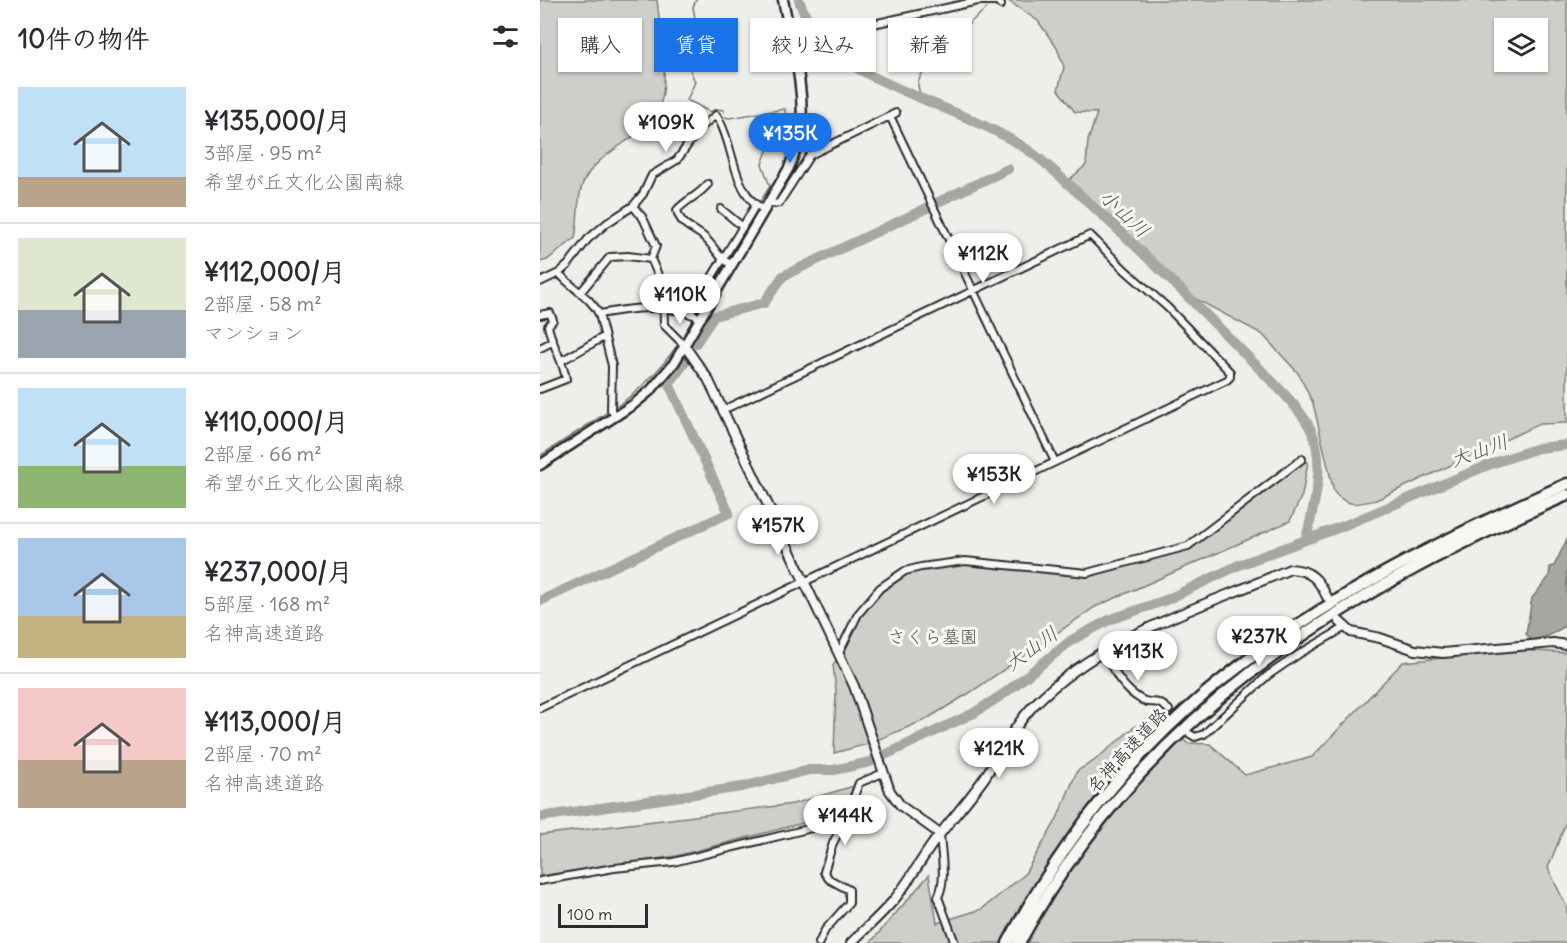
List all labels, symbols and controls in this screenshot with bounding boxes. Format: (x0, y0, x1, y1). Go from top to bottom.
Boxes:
chip: 購入 (558, 18, 642, 72)
chip: 賃貸 (654, 18, 738, 72)
chip: 絞り込み (750, 18, 876, 72)
chip: 新着 (888, 18, 972, 72)
map controls (1494, 18, 1548, 72)
button: layers (1494, 18, 1548, 72)
icon: filters (489, 20, 522, 53)
text: 10件の物件 (18, 22, 149, 55)
pin: ¥109K (624, 102, 708, 153)
text: ¥135,000/月 (204, 104, 351, 137)
text: ¥109K (638, 109, 694, 134)
icon: home (66, 111, 138, 183)
pin: ¥135K (748, 113, 832, 164)
text: ¥135K (763, 120, 817, 145)
text: 3部屋 · 95 m² (204, 140, 322, 165)
text: 希望が丘文化公園南線 (204, 169, 404, 194)
water label: 小山川 (1095, 183, 1155, 243)
pin: ¥112K (941, 233, 1025, 284)
text: ¥112K (958, 240, 1008, 265)
text: ¥112,000/月 (204, 255, 346, 288)
icon: home (66, 262, 138, 334)
pin: ¥110K (638, 274, 722, 325)
text: ¥110K (653, 281, 707, 306)
text: 2部屋 · 58 m² (204, 291, 322, 316)
text: マンション (204, 320, 303, 345)
text: ¥110,000/月 (204, 405, 349, 438)
icon: home (66, 412, 138, 484)
water label: 大山川 (1447, 428, 1511, 472)
text: 2部屋 · 66 m² (204, 441, 322, 466)
pin: ¥153K (952, 454, 1036, 505)
text: ¥153K (967, 461, 1021, 486)
text: 希望が丘文化公園南線 (204, 470, 404, 495)
pin: ¥157K (736, 505, 820, 556)
text: ¥157K (751, 512, 805, 537)
text: ¥237,000/月 (204, 555, 353, 588)
icon: home (66, 562, 138, 634)
text: 5部屋 · 168 m² (204, 591, 330, 616)
pin: ¥237K (1217, 616, 1301, 667)
text: 名神高速道路 (204, 620, 324, 645)
water label: 大山川 (999, 620, 1063, 676)
text: ¥237K (1231, 623, 1287, 648)
park label: さくら墓園 (888, 625, 978, 648)
pin: ¥113K (1096, 631, 1180, 682)
text: ¥113K (1112, 638, 1164, 663)
street label: 名神高速道路 (1082, 703, 1172, 797)
text: ¥113,000/月 (204, 705, 347, 738)
icon: home (66, 712, 138, 784)
pin: ¥121K (957, 728, 1041, 779)
text: ¥121K (974, 735, 1024, 760)
text: 2部屋 · 70 m² (204, 741, 322, 766)
text: 名神高速道路 (204, 770, 324, 795)
pin: ¥144K (803, 795, 887, 846)
text: ¥144K (817, 802, 873, 827)
scale bar (558, 901, 648, 928)
text: 100 m (567, 904, 612, 924)

